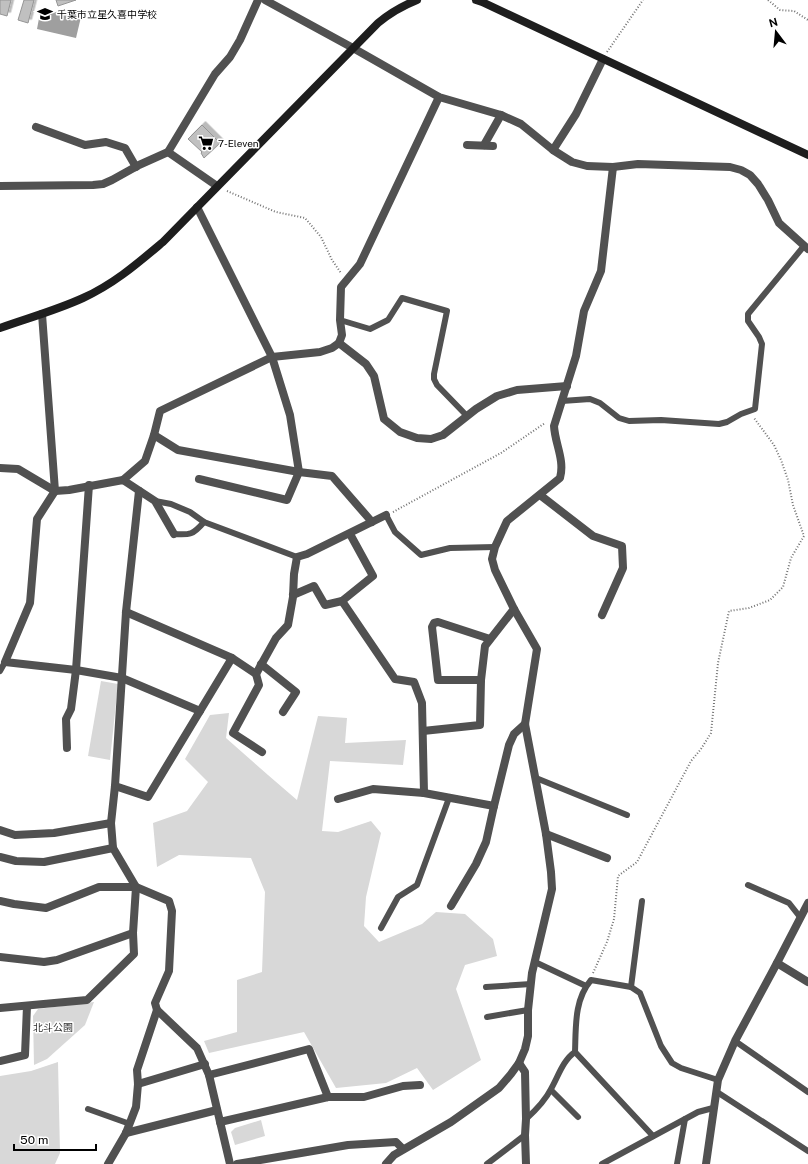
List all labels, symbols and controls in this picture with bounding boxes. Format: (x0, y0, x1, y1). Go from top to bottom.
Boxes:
school or university icon: 千葉市立星久喜中学校 (36, 5, 54, 23)
place label: 千葉市立星久喜中学校 (57, 8, 157, 20)
north arrow (756, 12, 796, 52)
text: N (767, 15, 779, 29)
supermarket icon: 7-Eleven (197, 134, 215, 152)
place label: 7-Eleven (218, 137, 259, 149)
park label: 北斗公園 (33, 1021, 73, 1033)
scale bar (14, 1126, 96, 1152)
text: 50 m (20, 1133, 48, 1147)

